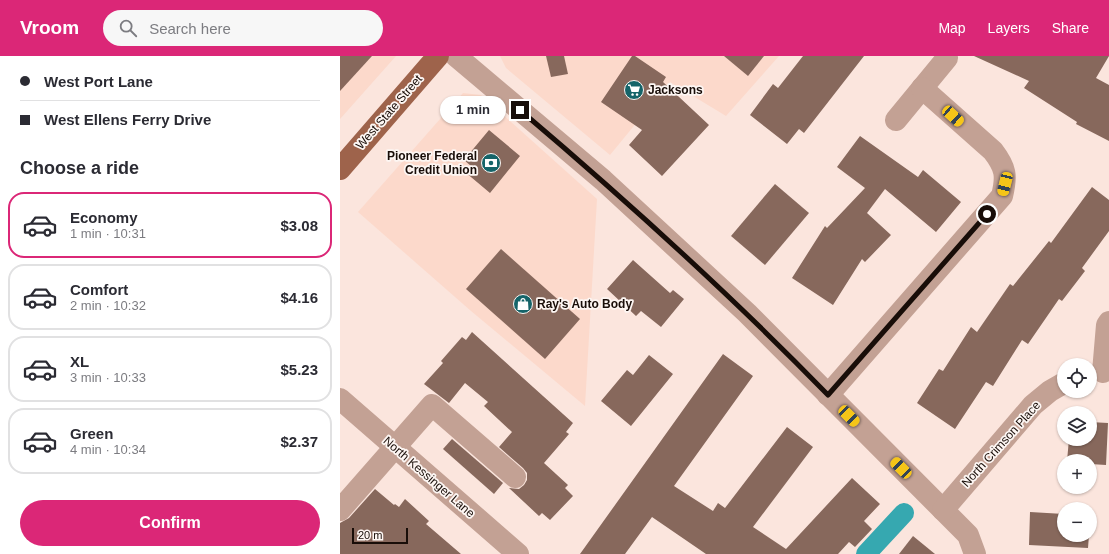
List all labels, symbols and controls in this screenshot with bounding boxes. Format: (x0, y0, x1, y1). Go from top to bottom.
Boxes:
search box (103, 10, 383, 46)
text: Vroom (20, 17, 79, 38)
icon: search (117, 17, 139, 39)
text: Search here (149, 20, 231, 37)
text: Map (938, 20, 966, 36)
text: Layers (988, 20, 1030, 36)
text: Share (1052, 20, 1089, 36)
street label: West State Street (353, 72, 425, 152)
text: West Port Lane (44, 73, 153, 90)
supermarket icon: Jacksons (623, 79, 645, 101)
place label: Jacksons (648, 83, 703, 97)
callout: 1 min (440, 96, 506, 124)
route end (511, 101, 529, 119)
text: 1 min (456, 102, 490, 117)
car (940, 104, 966, 128)
text: West Ellens Ferry Drive (44, 111, 211, 128)
place label: Pioneer Federal Credit Union (387, 149, 477, 177)
bank icon: Pioneer Federal Credit Union (480, 152, 502, 174)
text: Choose a ride (20, 158, 139, 178)
car (996, 171, 1014, 197)
route start (978, 205, 996, 223)
icon: car (22, 207, 58, 243)
text: Economy (70, 209, 138, 226)
text: $3.08 (280, 217, 318, 234)
text: 1 min · 10:31 (70, 226, 146, 241)
icon: car (22, 279, 58, 315)
text: Comfort (70, 281, 128, 298)
text: $4.16 (280, 289, 318, 306)
shop icon: Ray's Auto Body (512, 293, 534, 315)
place label: Ray's Auto Body (537, 297, 632, 311)
text: 2 min · 10:32 (70, 298, 146, 313)
icon: car (22, 351, 58, 387)
text: XL (70, 353, 89, 370)
map controls (1057, 358, 1097, 542)
button: locate (1057, 358, 1097, 398)
text: $5.23 (280, 361, 318, 378)
text: 3 min · 10:33 (70, 370, 146, 385)
street label: North Crimson Place (959, 398, 1043, 490)
car (836, 403, 862, 429)
button: layers (1057, 406, 1097, 446)
icon: car (22, 423, 58, 459)
text: Green (70, 425, 113, 442)
text: $2.37 (280, 433, 318, 450)
street label: North Kessinger Lane (381, 434, 478, 521)
text: 4 min · 10:34 (70, 442, 146, 457)
button: + (1057, 454, 1097, 494)
car (888, 455, 914, 481)
button: Confirm (20, 500, 320, 546)
button: − (1057, 502, 1097, 542)
scale bar (352, 526, 408, 545)
text: 20 m (358, 529, 382, 541)

